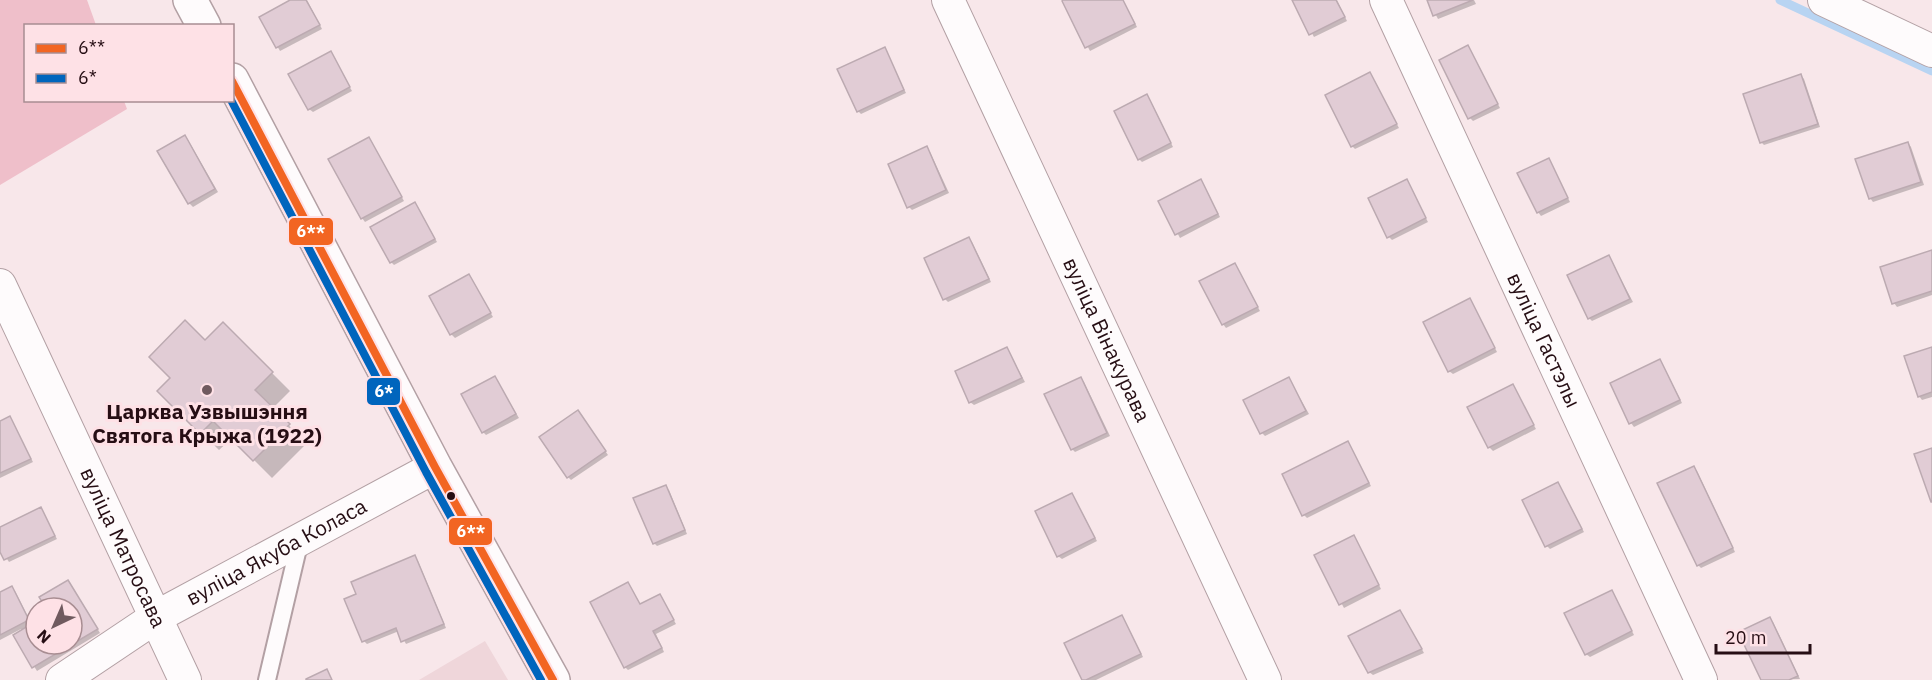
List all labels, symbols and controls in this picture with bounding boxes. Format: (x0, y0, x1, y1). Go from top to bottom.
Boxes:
legend (24, 24, 234, 102)
text: 6** (78, 36, 105, 59)
text: 6* (78, 66, 97, 89)
line badge: 6** (288, 217, 334, 246)
text: 6** (297, 221, 326, 241)
street label: вуліца Вінакурава (1057, 253, 1158, 426)
street label: вуліца Гастэлы (1501, 268, 1588, 412)
line badge: 6* (366, 377, 401, 406)
text: 6* (374, 381, 394, 401)
marker: Царква Узвышэння Святога Крыжа (1922) (200, 383, 214, 397)
place label: Царква Узвышэння Святога Крыжа (1922) (92, 397, 322, 449)
street label: вуліца Матросава (74, 462, 173, 632)
unlabelled marker (445, 490, 457, 502)
street label: вуліца Якуба Коласа (181, 491, 371, 611)
line badge: 6** (448, 517, 493, 546)
text: 6** (457, 521, 486, 541)
north arrow (24, 596, 84, 656)
scale bar (1716, 617, 1810, 655)
text: N (32, 626, 55, 648)
text: 20 m (1725, 626, 1767, 649)

